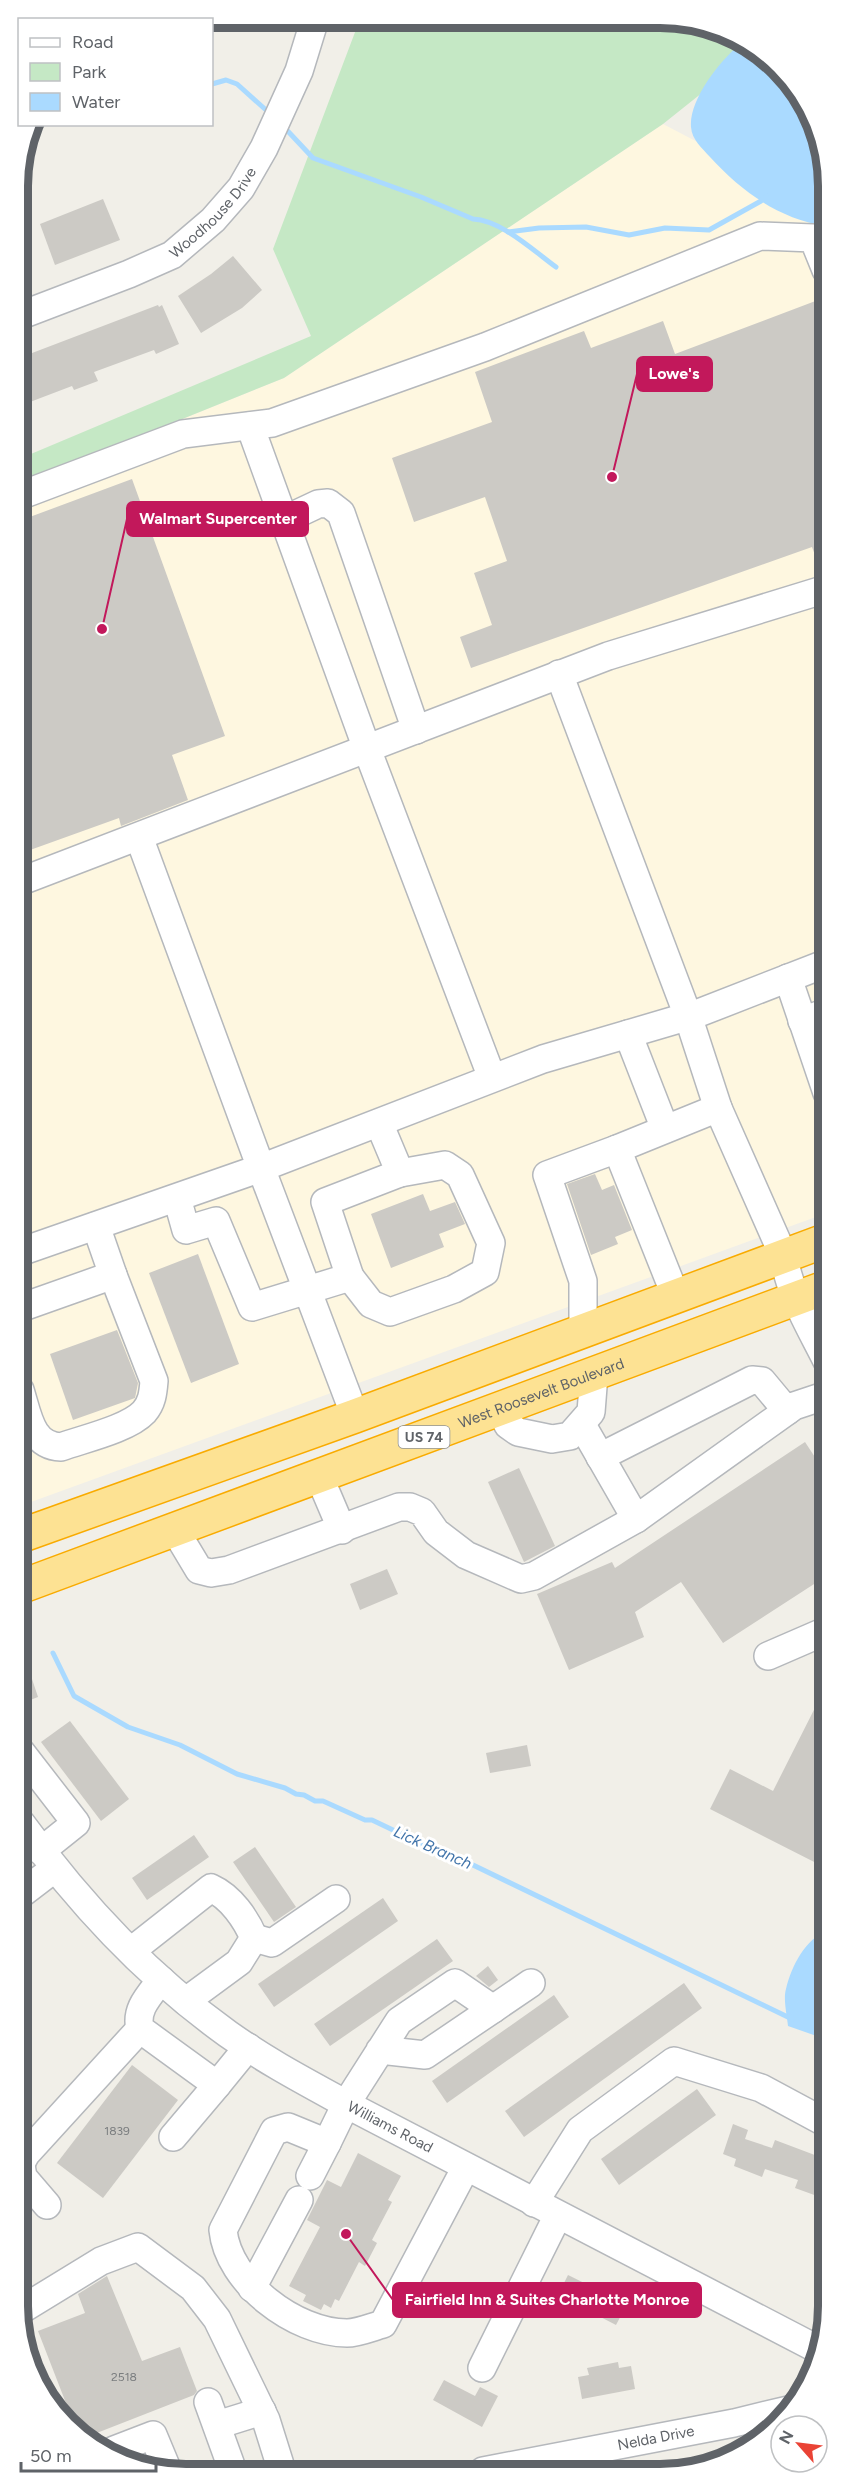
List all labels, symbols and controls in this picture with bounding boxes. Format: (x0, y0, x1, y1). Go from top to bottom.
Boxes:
legend (18, 18, 213, 126)
text: Road (72, 31, 113, 53)
text: Park (72, 61, 107, 83)
text: Water (72, 91, 120, 113)
street label: Woodhouse Drive (166, 164, 260, 262)
callout: Lowe's (637, 357, 712, 391)
text: Lowe's (649, 364, 700, 383)
callout: Walmart Supercenter (127, 502, 308, 536)
text: Walmart Supercenter (139, 509, 297, 528)
street label: West Roosevelt Boulevard (456, 1354, 627, 1432)
road number: US 74 (398, 1426, 450, 1448)
water label: Lick Branch (391, 1822, 475, 1873)
street label: Williams Road (345, 2097, 436, 2157)
house number: 1839 (104, 2124, 130, 2138)
callout: Fairfield Inn & Suites Charlotte Monroe (393, 2283, 701, 2317)
text: Fairfield Inn & Suites Charlotte Monroe (405, 2290, 689, 2309)
house number: 2518 (111, 2370, 137, 2384)
north arrow (769, 2414, 829, 2474)
street label: Nelda Drive (616, 2422, 696, 2454)
text: N (775, 2427, 797, 2447)
scale bar (21, 2435, 156, 2473)
text: 50 m (30, 2445, 72, 2467)

